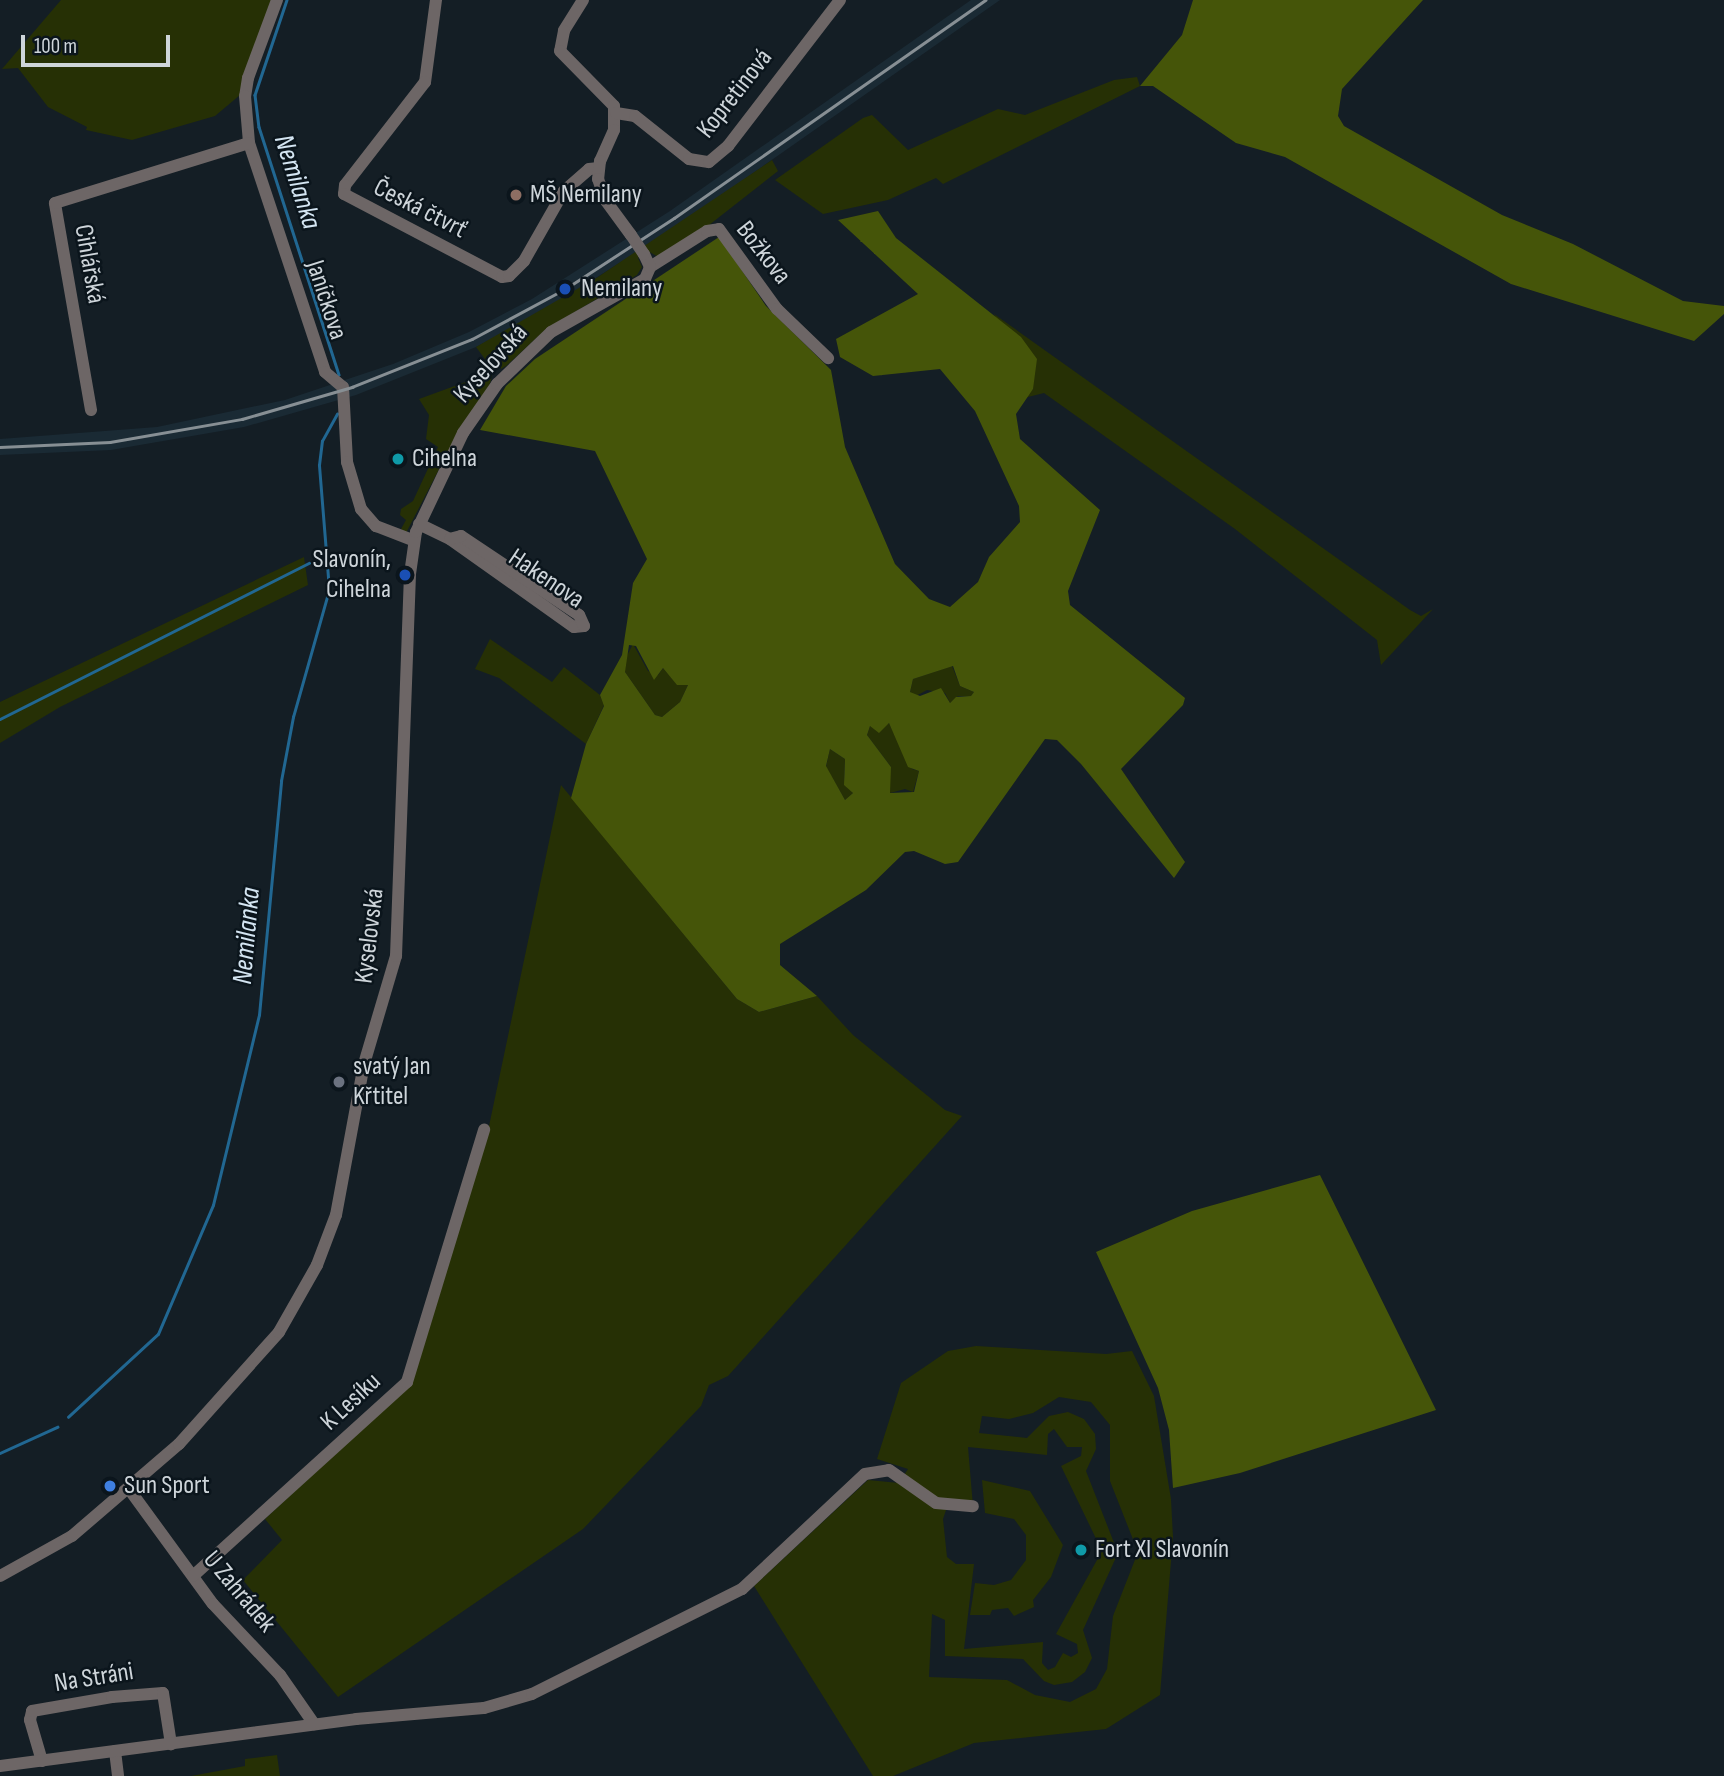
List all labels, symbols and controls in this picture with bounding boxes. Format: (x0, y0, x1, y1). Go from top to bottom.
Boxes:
scale bar (24, 21, 173, 65)
text: 100 m (34, 34, 77, 59)
street label: Kopretinová (691, 43, 779, 145)
water label: Nemilanka (266, 131, 328, 233)
street label: Česká čtvrť (368, 172, 472, 246)
place label: MŠ Nemilany (530, 179, 642, 211)
marker: MŠ Nemilany (508, 187, 524, 203)
street label: Božkova (729, 215, 797, 291)
street label: Cihlářská (67, 222, 111, 306)
street label: Janíčkova (299, 256, 353, 344)
place label: Nemilany (581, 273, 662, 305)
marker: Nemilany (555, 279, 575, 299)
street label: Kyselovská (447, 318, 535, 410)
place label: Cihelna (412, 443, 477, 475)
marker: Cihelna (390, 451, 406, 467)
street label: Hakenova (502, 542, 590, 616)
place label: Slavonín, Cihelna (313, 544, 391, 606)
marker: Slavonín, Cihelna (397, 567, 413, 583)
water label: Nemilanka (226, 886, 268, 986)
street label: Kyselovská (349, 887, 391, 985)
place label: svatý Jan Křtitel (353, 1051, 431, 1112)
marker: svatý Jan Křtitel (331, 1074, 347, 1090)
street label: K Lesíku (315, 1366, 387, 1438)
place label: Sun Sport (124, 1470, 210, 1502)
marker: Sun Sport (102, 1478, 118, 1494)
place label: Fort XI Slavonín (1095, 1534, 1229, 1566)
marker: Fort XI Slavonín (1073, 1542, 1089, 1558)
street label: U Zahrádek (196, 1545, 282, 1639)
street label: Na Stráni (52, 1656, 136, 1700)

